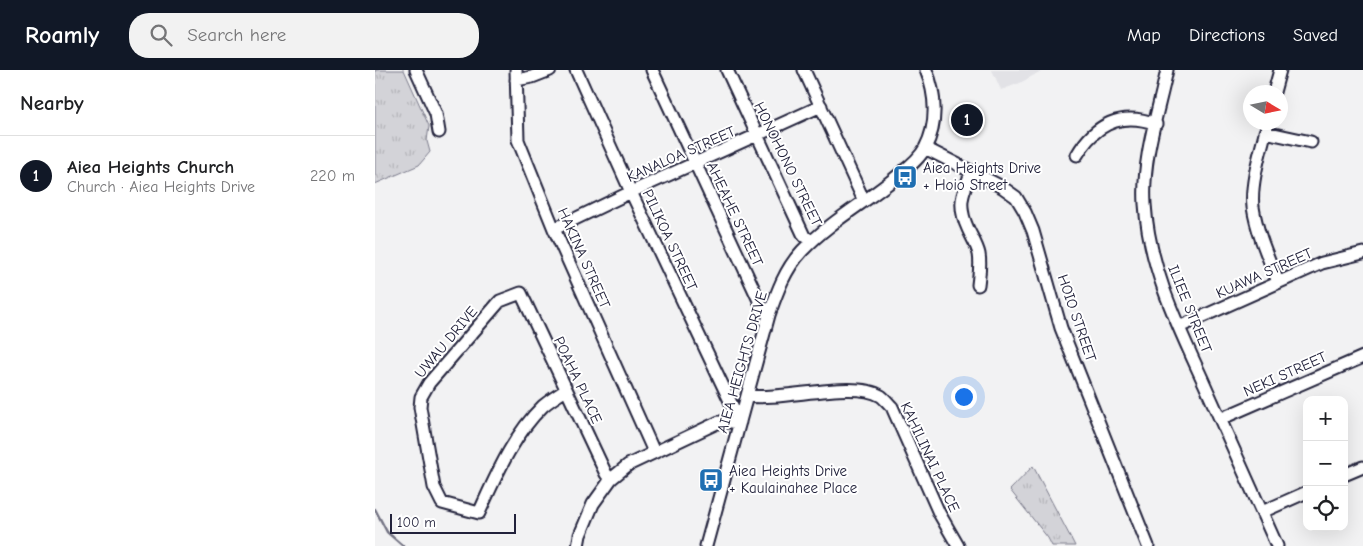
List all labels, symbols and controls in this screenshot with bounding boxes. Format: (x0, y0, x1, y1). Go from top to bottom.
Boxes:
search box (129, 13, 479, 58)
text: Roamly (25, 21, 99, 49)
icon: search (147, 21, 175, 49)
text: Search here (187, 24, 286, 46)
text: Map (1127, 25, 1161, 46)
text: Directions (1189, 25, 1265, 46)
text: Saved (1293, 25, 1338, 46)
north arrow (1243, 85, 1288, 130)
text: Nearby (20, 91, 84, 115)
street label: HONOHONO STREET (750, 99, 826, 229)
pin: 1 (951, 101, 983, 139)
street label: KANALOA STREET (624, 122, 738, 186)
text: Aiea Heights Church (67, 156, 234, 178)
street label: AHEAHE STREET (703, 159, 767, 269)
place label: Aiea Heights Drive + Hoio Street (923, 159, 1041, 194)
bus stop icon: Aiea Heights Drive + Hoio Street (892, 164, 918, 190)
text: 1 (33, 167, 39, 185)
text: 220 m (310, 167, 355, 185)
text: Church · Aiea Heights Drive (67, 178, 255, 196)
street label: PILIKOA STREET (639, 186, 701, 294)
street label: HAKINA STREET (554, 205, 614, 311)
street label: KUAWA STREET (1213, 244, 1315, 302)
street label: ILIEE STREET (1164, 262, 1216, 356)
street label: HOIO STREET (1054, 272, 1100, 364)
street label: AIEA HEIGHTS DRIVE (713, 289, 771, 435)
street label: UWAU DRIVE (411, 302, 481, 382)
street label: POAHA PLACE (550, 334, 606, 426)
street label: NEKI STREET (1241, 348, 1330, 400)
your location (951, 384, 977, 410)
map controls (1303, 396, 1348, 531)
button: + (1303, 396, 1348, 441)
street label: KAHILINAI PLACE (897, 399, 963, 515)
button: − (1303, 441, 1348, 486)
place label: Aiea Heights Drive + Kaulainahee Place (729, 462, 858, 497)
bus stop icon: Aiea Heights Drive + Kaulainahee Place (698, 467, 724, 493)
button: locate (1303, 486, 1348, 531)
scale bar (390, 511, 516, 534)
text: 100 m (397, 514, 436, 531)

